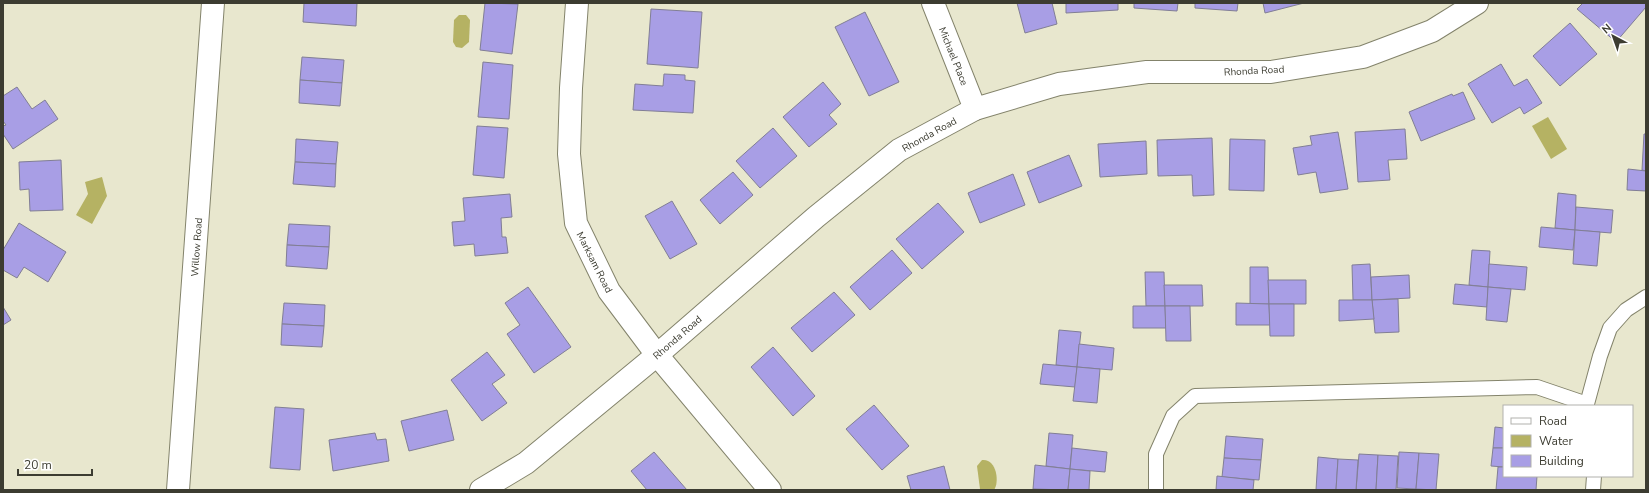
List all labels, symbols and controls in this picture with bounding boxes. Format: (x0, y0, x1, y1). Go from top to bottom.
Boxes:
north arrow (1593, 16, 1633, 56)
text: N (1599, 20, 1615, 37)
street label: Michael Place (935, 25, 971, 88)
street label: Rhonda Road (1223, 62, 1285, 80)
street label: Rhonda Road (900, 114, 960, 156)
street label: Willow Road (188, 217, 206, 277)
street label: Marksam Road (573, 229, 616, 296)
street label: Rhonda Road (650, 312, 705, 363)
legend (1503, 405, 1633, 477)
text: Road (1539, 413, 1567, 429)
text: Water (1539, 433, 1573, 449)
scale bar (18, 451, 92, 477)
text: Building (1539, 453, 1584, 469)
text: 20 m (24, 457, 52, 473)

